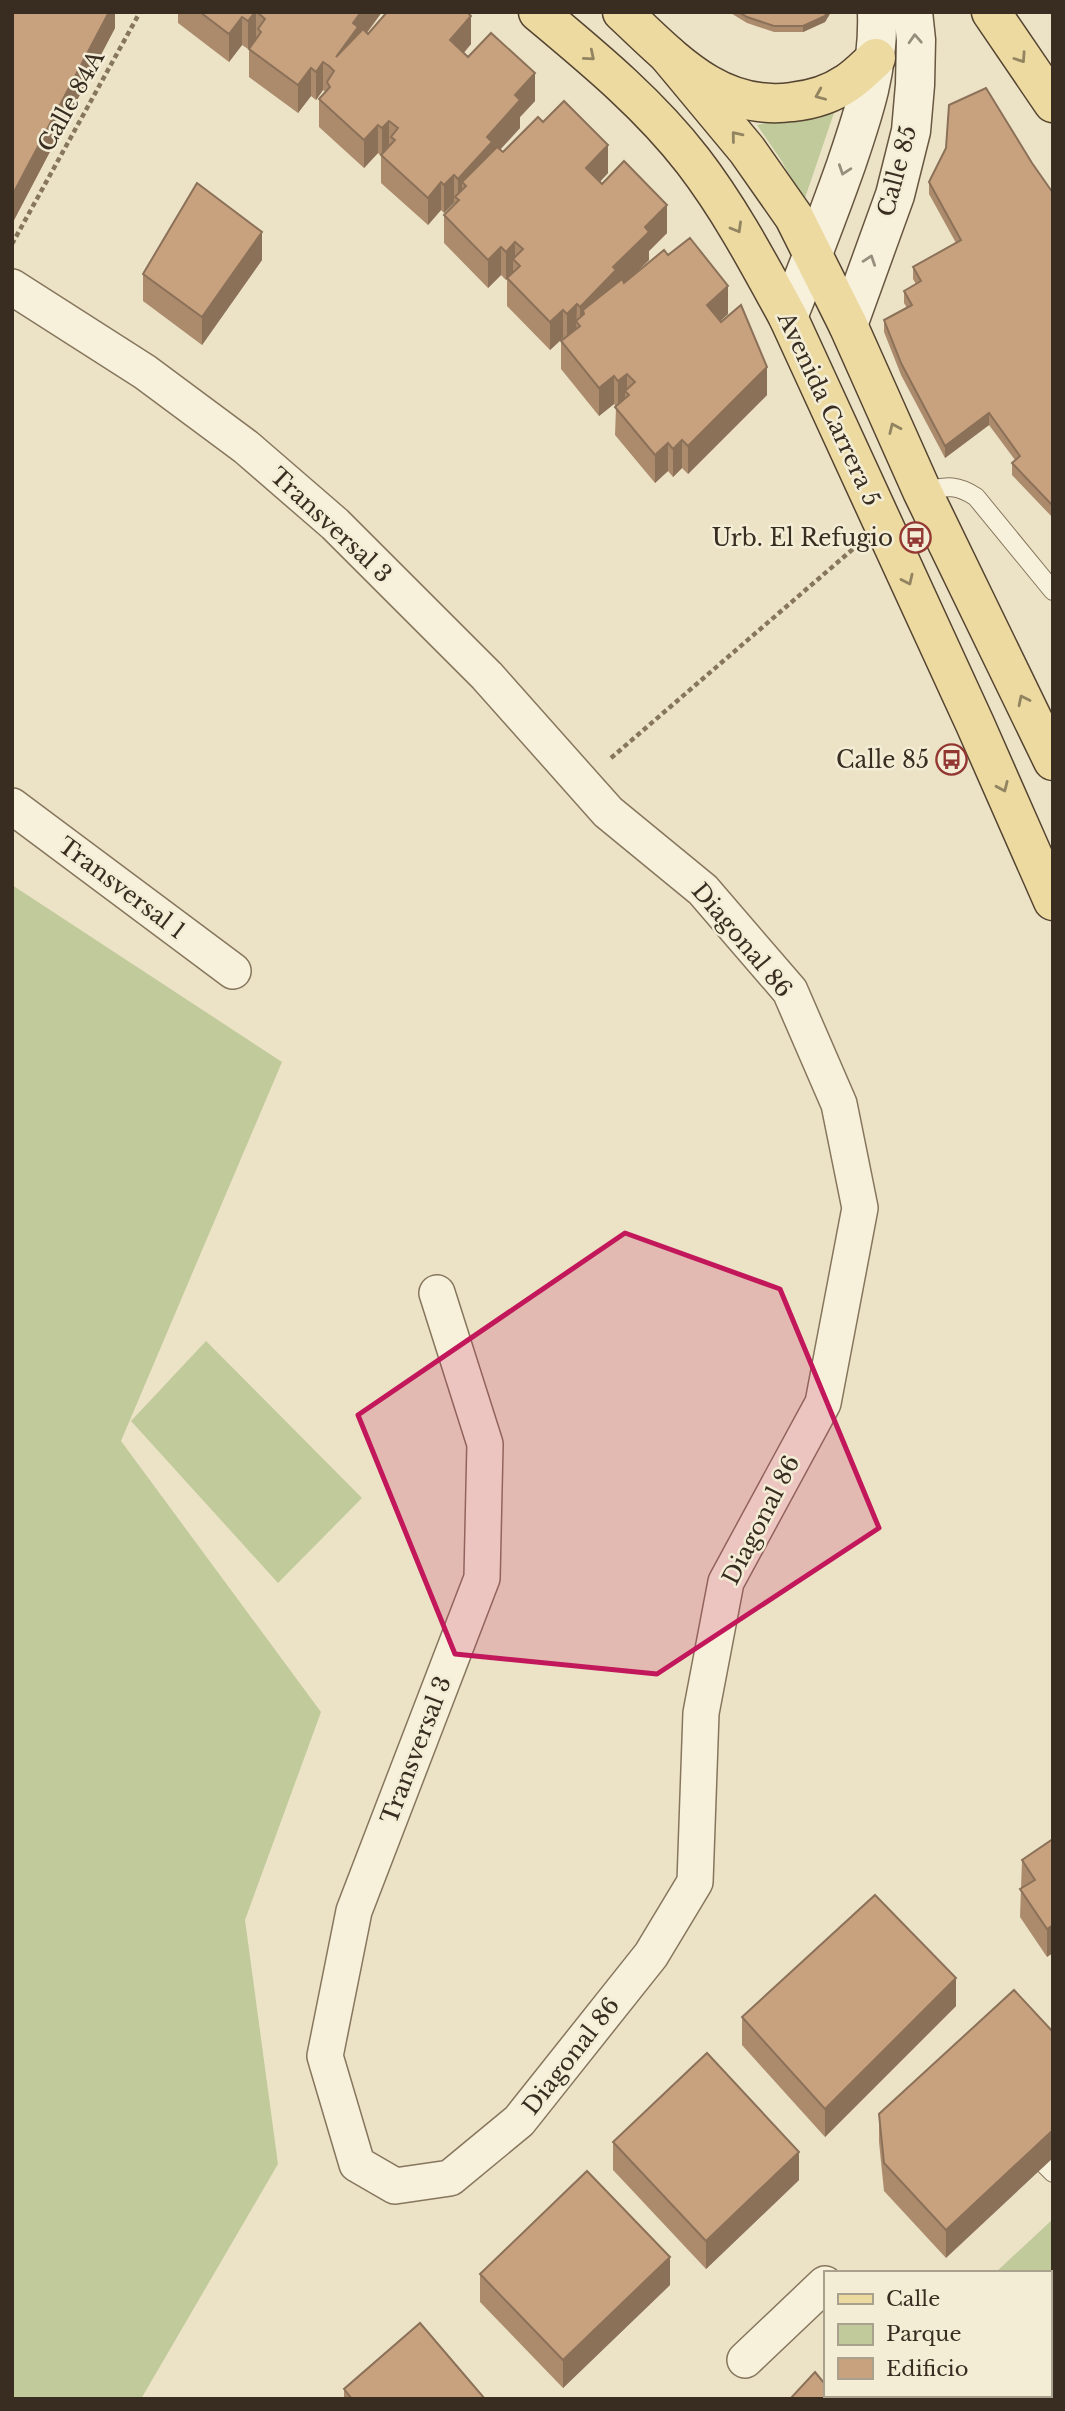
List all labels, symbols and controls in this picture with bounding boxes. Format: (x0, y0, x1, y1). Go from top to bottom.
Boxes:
one-way arrow (908, 34, 923, 45)
street label: Calle 84A (32, 45, 111, 156)
one-way arrow (582, 48, 595, 60)
one-way arrow (1013, 50, 1025, 63)
one-way arrow (815, 87, 827, 101)
street label: Calle 85 (871, 122, 923, 220)
one-way arrow (732, 131, 744, 144)
one-way arrow (838, 164, 852, 176)
one-way arrow (729, 220, 742, 233)
one-way arrow (862, 255, 876, 267)
street label: Avenida Carrera 5 (771, 307, 886, 510)
one-way arrow (888, 423, 902, 436)
street label: Transversal 3 (265, 462, 397, 588)
bus stop icon: Urb. El Refugio (899, 521, 933, 555)
place label: Urb. El Refugio (712, 524, 893, 552)
one-way arrow (900, 573, 914, 585)
one-way arrow (1018, 695, 1032, 707)
bus stop icon: Calle 85 (935, 743, 969, 777)
place label: Calle 85 (836, 746, 929, 774)
one-way arrow (995, 780, 1009, 792)
street label: Transversal 1 (53, 831, 191, 945)
street label: Diagonal 86 (686, 877, 798, 1003)
street label: Diagonal 86 (717, 1451, 805, 1589)
street label: Transversal 3 (375, 1672, 457, 1828)
street label: Diagonal 86 (517, 1992, 625, 2120)
legend (824, 2271, 1051, 2397)
text: Calle (886, 2286, 940, 2312)
text: Parque (886, 2321, 961, 2347)
text: Edificio (886, 2356, 968, 2382)

